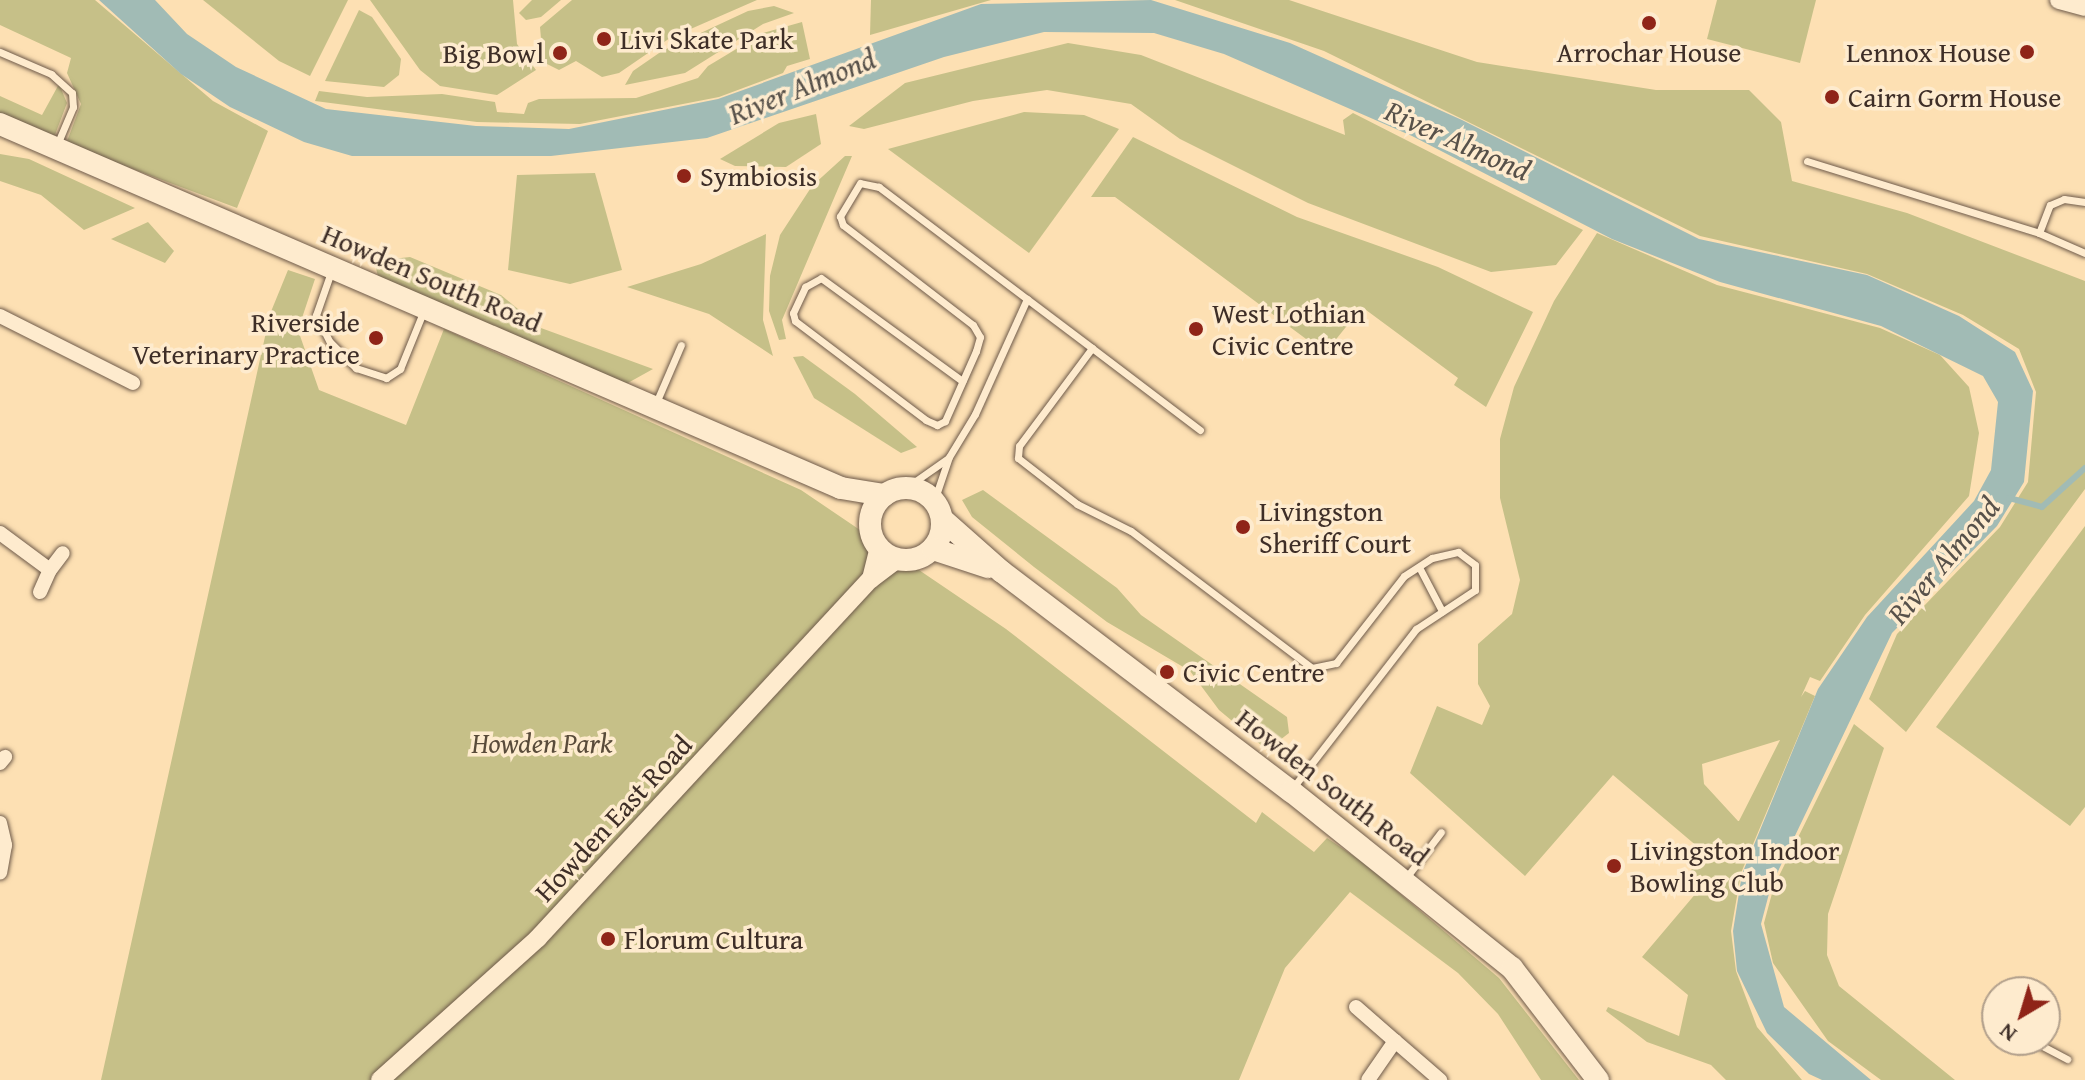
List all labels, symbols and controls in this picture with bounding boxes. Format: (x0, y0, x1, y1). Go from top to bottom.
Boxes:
marker: Arrochar House (1640, 14, 1658, 32)
place label: Livi Skate Park (620, 22, 794, 56)
marker: Livi Skate Park (595, 30, 613, 48)
place label: Arrochar House (1557, 35, 1741, 69)
place label: Lennox House (1846, 35, 2011, 69)
place label: Big Bowl (443, 36, 544, 70)
water label: River Almond (723, 40, 881, 132)
marker: Lennox House (2018, 43, 2036, 61)
marker: Big Bowl (551, 44, 569, 62)
place label: Cairn Gorm House (1848, 80, 2061, 114)
marker: Cairn Gorm House (1823, 88, 1841, 106)
water label: River Almond (1380, 92, 1536, 188)
place label: Symbiosis (700, 159, 817, 193)
marker: Symbiosis (675, 167, 693, 185)
street label: Howden South Road (317, 216, 547, 340)
place label: West Lothian Civic Centre (1212, 296, 1365, 362)
place label: Riverside Veterinary Practice (132, 305, 360, 371)
marker: West Lothian Civic Centre (1187, 320, 1205, 338)
marker: Riverside Veterinary Practice (367, 329, 385, 347)
water label: River Almond (1879, 489, 2007, 631)
place label: Livingston Sheriff Court (1259, 494, 1411, 560)
marker: Livingston Sheriff Court (1234, 518, 1252, 536)
place label: Civic Centre (1183, 655, 1325, 689)
marker: Civic Centre (1158, 663, 1176, 681)
street label: Howden South Road (1230, 701, 1436, 873)
park label: Howden Park (471, 726, 613, 760)
street label: Howden East Road (527, 728, 699, 908)
place label: Livingston Indoor Bowling Club (1630, 833, 1840, 899)
marker: Livingston Indoor Bowling Club (1605, 857, 1623, 875)
place label: Florum Cultura (624, 922, 803, 956)
marker: Florum Cultura (599, 930, 617, 948)
north arrow (1981, 976, 2061, 1056)
text: N (1992, 1016, 2023, 1050)

